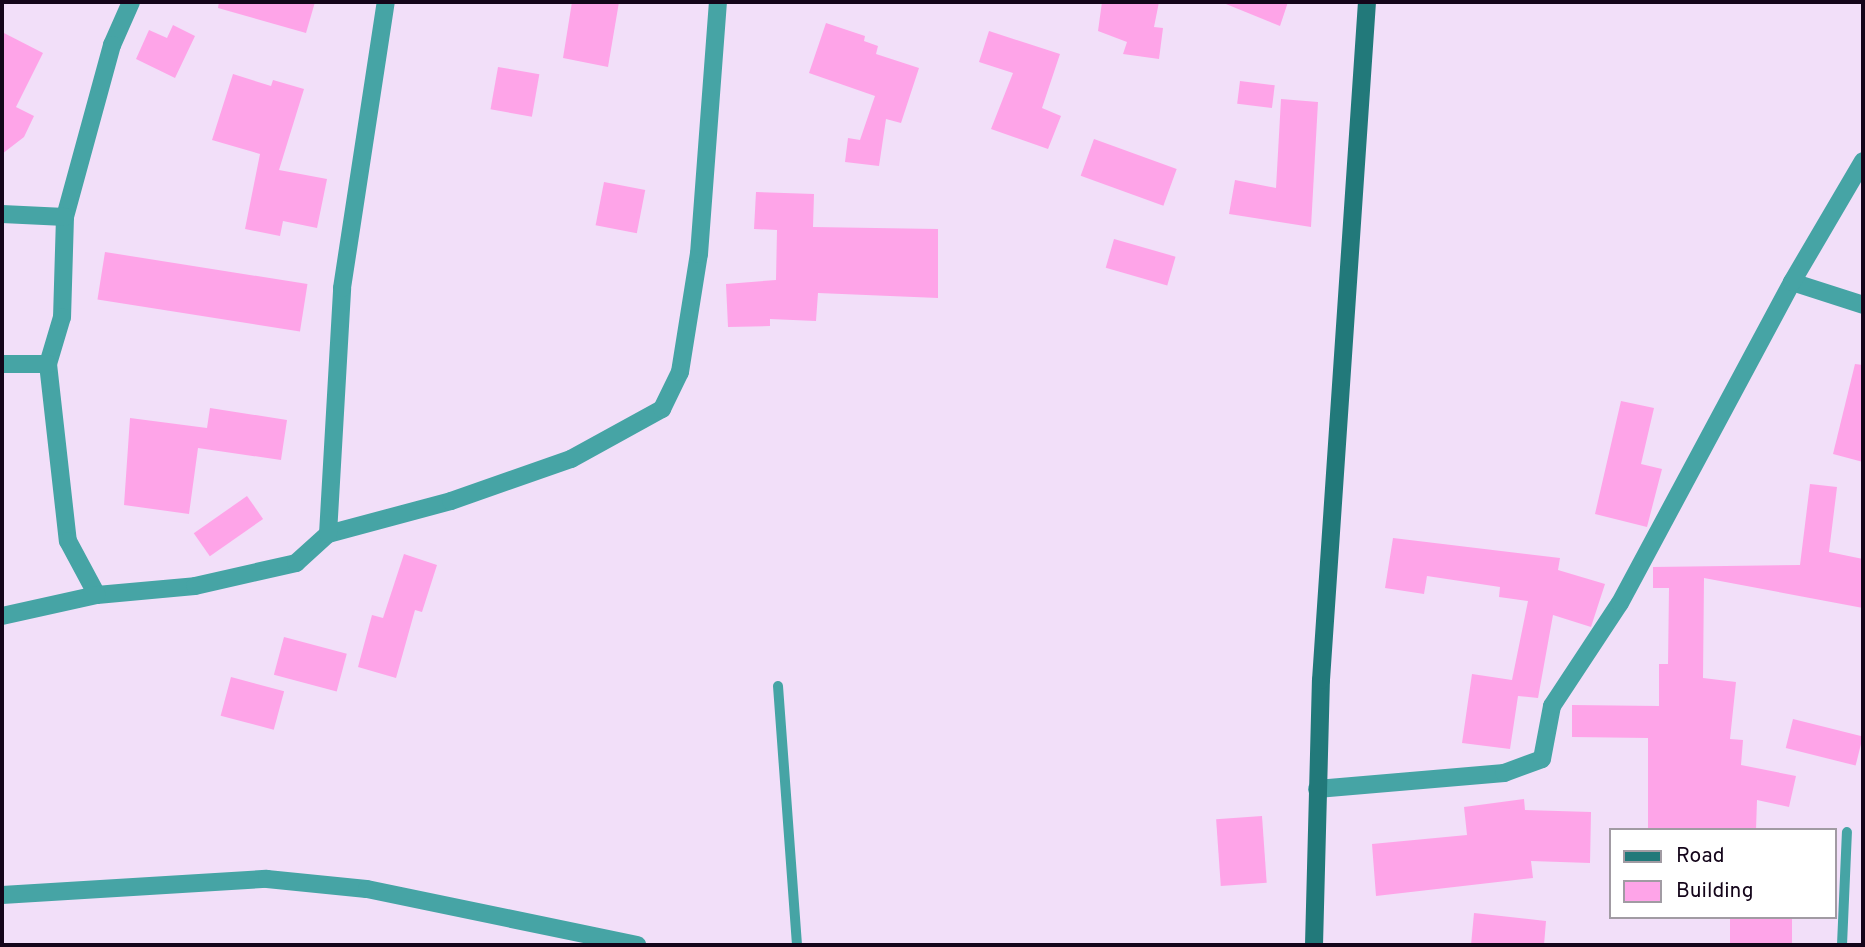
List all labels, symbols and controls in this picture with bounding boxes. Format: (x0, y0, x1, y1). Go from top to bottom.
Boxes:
legend (1610, 828, 1837, 919)
text: Road (1676, 843, 1725, 870)
text: Building (1676, 878, 1754, 905)

